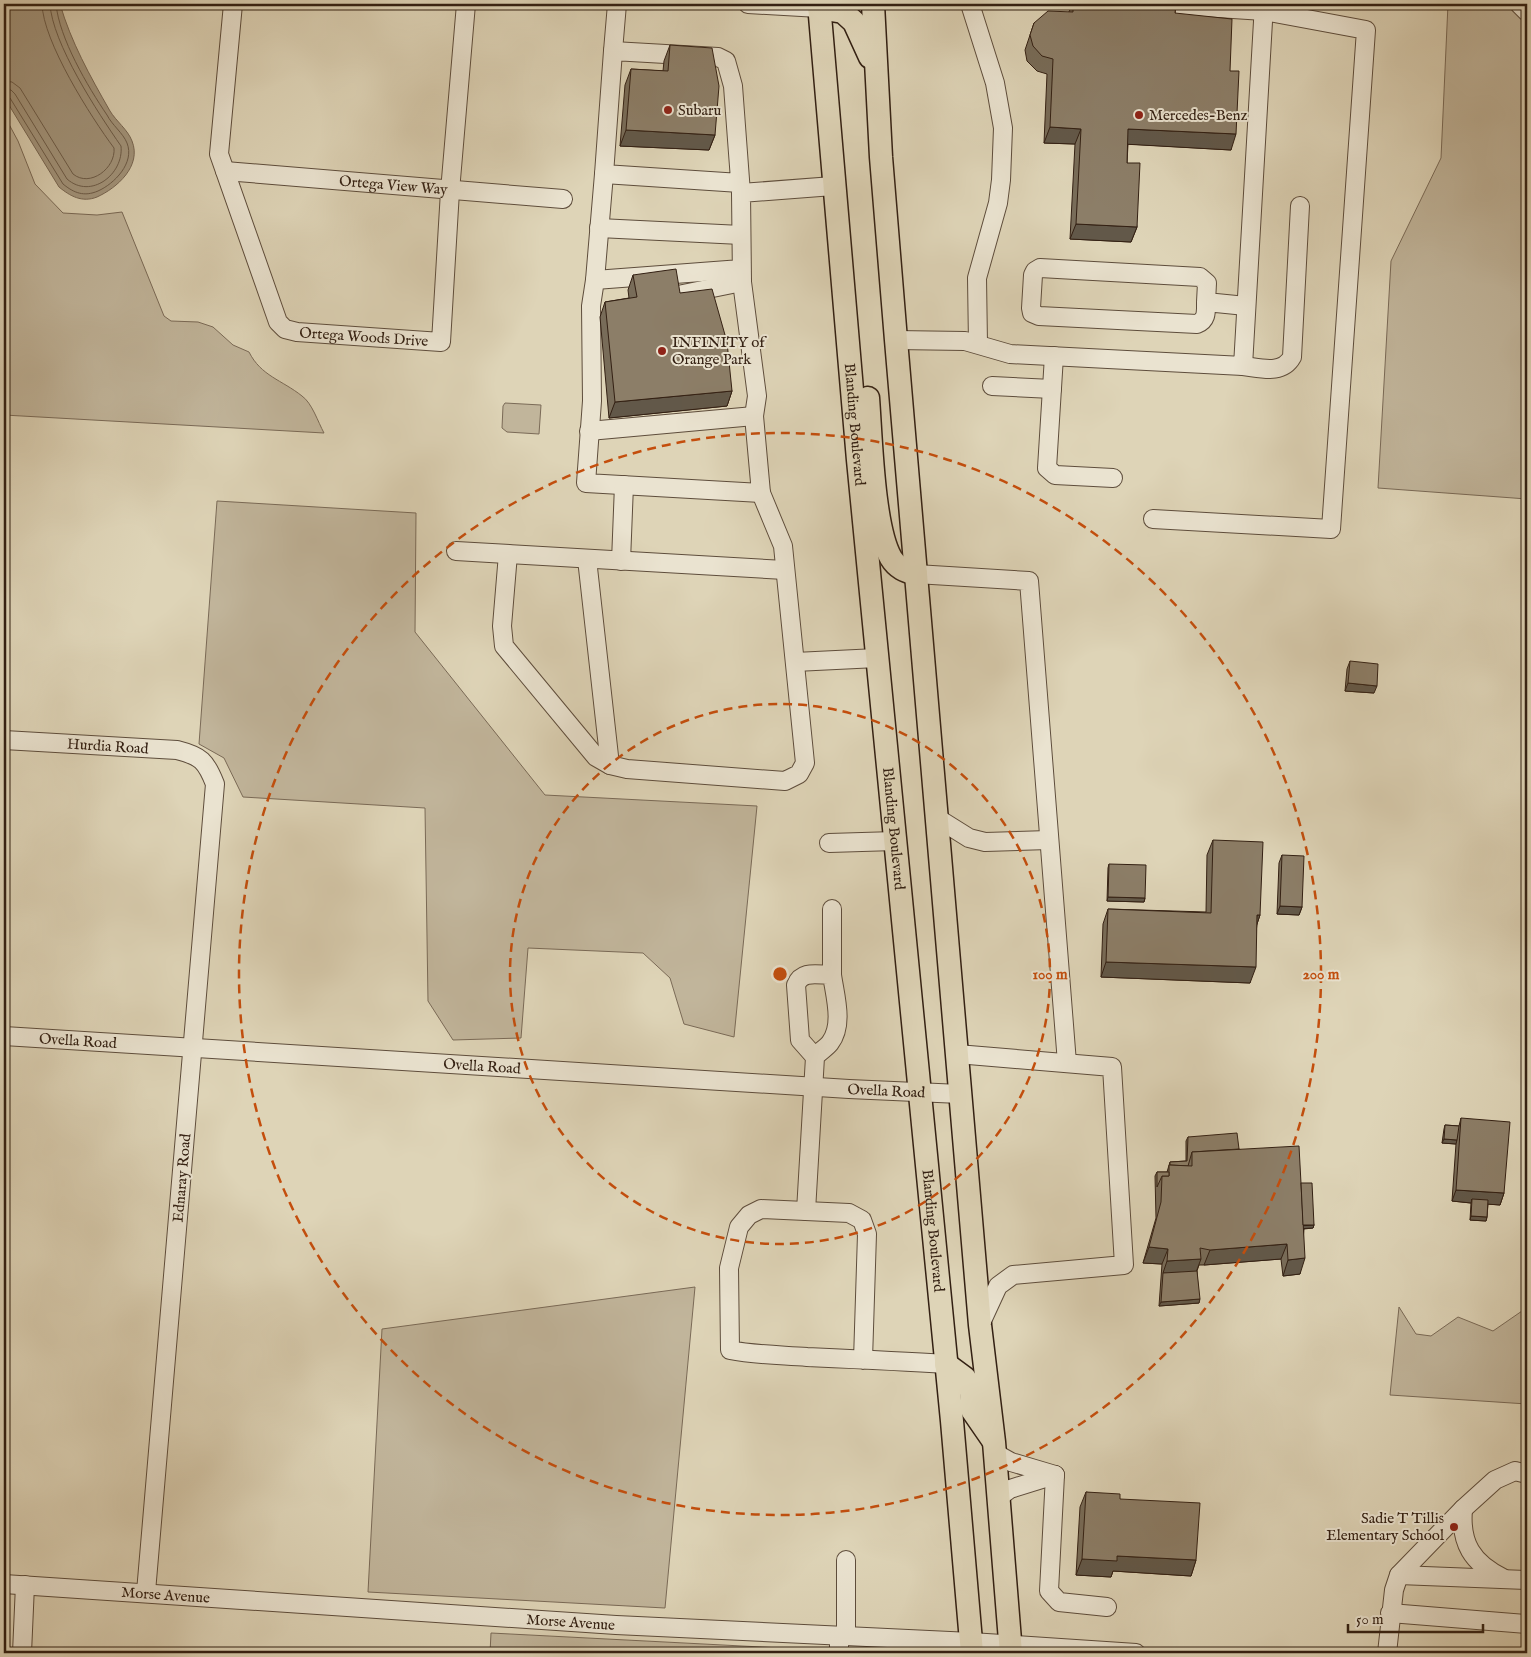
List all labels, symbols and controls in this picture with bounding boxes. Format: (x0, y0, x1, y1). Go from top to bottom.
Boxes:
place label: Subaru (678, 101, 721, 120)
marker: Subaru (662, 104, 674, 116)
place label: Mercedes-Benz (1149, 106, 1248, 125)
marker: Mercedes-Benz (1133, 109, 1145, 121)
street label: Ortega View Way (338, 171, 449, 199)
street label: Ortega Woods Drive (299, 323, 429, 351)
place label: INFINITY of Orange Park (672, 333, 767, 369)
marker: INFINITY of Orange Park (656, 345, 668, 357)
street label: Blanding Boulevard (840, 362, 870, 488)
street label: Hurdia Road (67, 734, 150, 758)
street label: Blanding Boulevard (879, 766, 910, 892)
centre of rings (771, 965, 789, 983)
text: 100 m (1032, 965, 1068, 984)
text: 200 m (1303, 965, 1340, 984)
street label: Ovella Road (38, 1029, 118, 1053)
street label: Ovella Road (443, 1054, 522, 1078)
street label: Ovella Road (847, 1079, 927, 1102)
street label: Ednaray Road (169, 1132, 195, 1223)
street label: Blanding Boulevard (918, 1168, 949, 1294)
place label: Sadie T Tillis Elementary School (1326, 1509, 1445, 1545)
marker: Sadie T Tillis Elementary School (1448, 1521, 1460, 1533)
street label: Morse Avenue (121, 1582, 211, 1607)
scale bar (1348, 1602, 1484, 1634)
street label: Morse Avenue (526, 1610, 616, 1634)
text: 50 m (1356, 1610, 1384, 1629)

